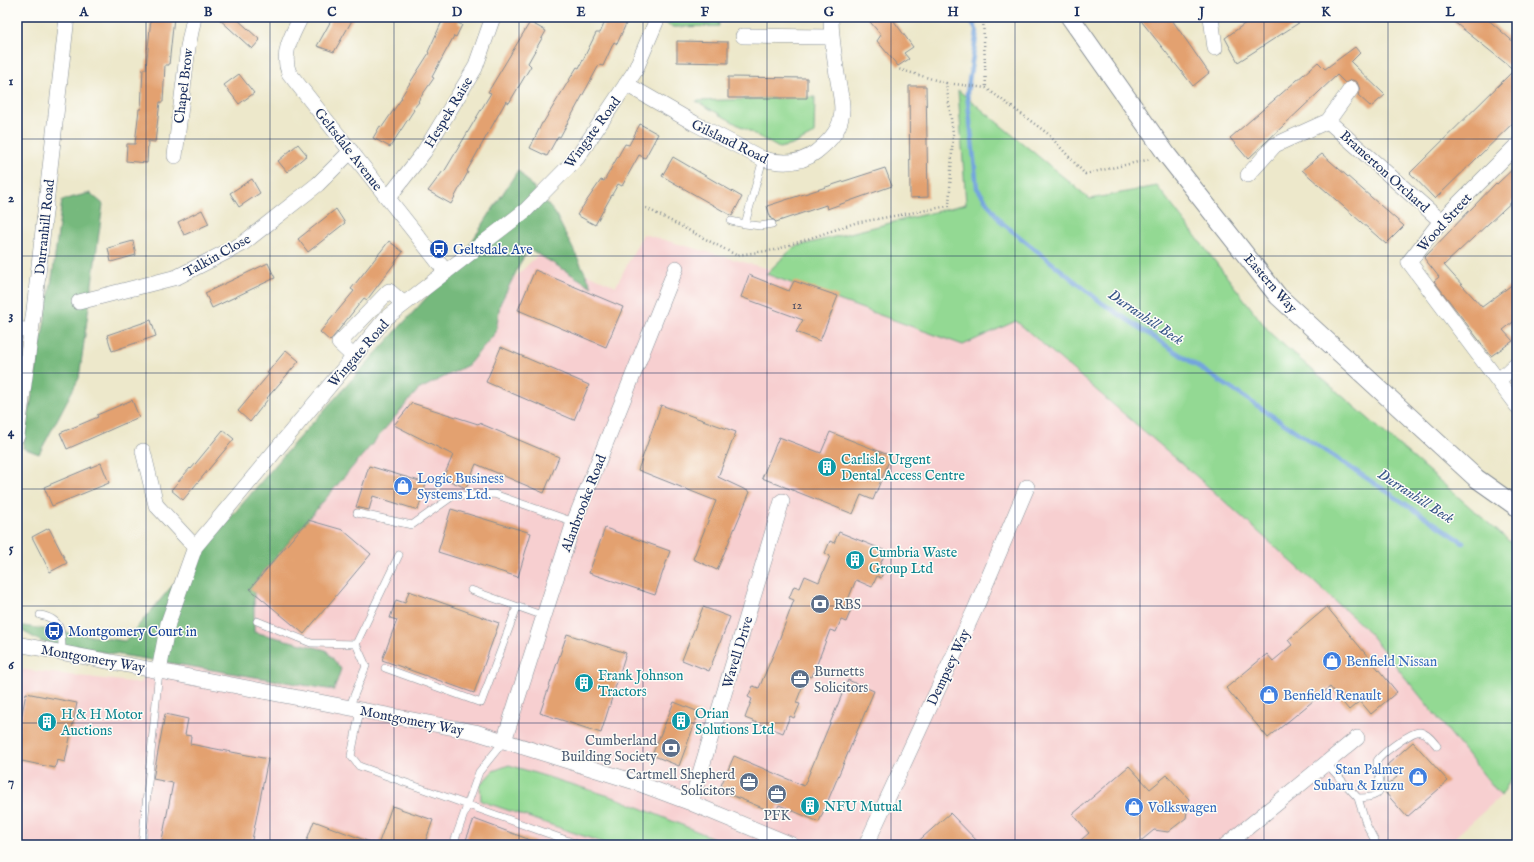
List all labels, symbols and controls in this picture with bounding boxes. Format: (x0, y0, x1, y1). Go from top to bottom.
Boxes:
text: A (79, 4, 90, 21)
text: B (204, 4, 213, 21)
text: C (327, 4, 337, 21)
text: D (452, 4, 463, 21)
text: E (576, 4, 586, 21)
text: F (701, 4, 710, 21)
text: G (824, 4, 835, 21)
text: H (947, 4, 959, 21)
text: I (1074, 4, 1080, 21)
text: J (1197, 4, 1205, 21)
text: K (1321, 4, 1331, 21)
text: L (1444, 4, 1455, 21)
street label: Chapel Brow (170, 47, 198, 125)
text: 1 (9, 73, 14, 90)
street label: Hespek Raise (421, 73, 477, 151)
street label: Wingate Road (561, 93, 625, 172)
street label: Geltsdale Avenue (310, 104, 387, 195)
street label: Gilsland Road (688, 116, 771, 168)
street label: Bramerton Orchard (1336, 127, 1433, 217)
street label: Durranhill Road (31, 178, 59, 276)
street label: Wood Street (1414, 189, 1476, 256)
text: 2 (8, 190, 14, 207)
street label: Talkin Close (181, 230, 254, 282)
bus stop icon: Geltsdale Ave (428, 238, 450, 260)
place label: Geltsdale Ave (453, 241, 533, 259)
street label: Eastern Way (1240, 250, 1301, 317)
water label: Durranhill Beck (1104, 285, 1187, 350)
house number: 12 (792, 298, 802, 313)
text: 3 (9, 307, 14, 324)
street label: Wingate Road (324, 316, 393, 391)
text: 4 (8, 424, 15, 441)
place label: Carlisle Urgent Dental Access Centre (841, 451, 965, 485)
street label: Alanbrooke Road (557, 452, 611, 556)
building icon: Carlisle Urgent Dental Access Centre (816, 456, 838, 478)
water label: Durranhill Beck (1374, 465, 1457, 528)
place label: Logic Business Systems Ltd. (417, 470, 504, 504)
shop icon: Logic Business Systems Ltd. (392, 475, 414, 497)
text: 5 (9, 540, 14, 557)
place label: Cumbria Waste Group Ltd (869, 544, 958, 578)
building icon: Cumbria Waste Group Ltd (844, 549, 866, 571)
bank icon: RBS (809, 593, 831, 615)
place label: RBS (834, 596, 861, 614)
street label: Wavell Drive (718, 614, 758, 690)
bus stop icon: Montgomery Court in (43, 620, 65, 642)
place label: Montgomery Court in (68, 623, 198, 641)
street label: Dempsey Way (923, 626, 975, 709)
street label: Montgomery Way (39, 641, 146, 677)
shop icon: Benfield Nissan (1321, 650, 1343, 672)
place label: Benfield Nissan (1346, 653, 1438, 671)
text: 6 (8, 657, 14, 674)
place label: Burnetts Solicitors (814, 663, 868, 697)
place label: Frank Johnson Tractors (598, 667, 684, 701)
office icon: Burnetts Solicitors (789, 668, 811, 690)
building icon: Frank Johnson Tractors (573, 672, 595, 694)
shop icon: Benfield Renault (1258, 684, 1280, 706)
place label: Benfield Renault (1283, 687, 1382, 705)
street label: Montgomery Way (358, 702, 465, 740)
place label: Orian Solutions Ltd (695, 705, 775, 739)
place label: H & H Motor Auctions (60, 706, 143, 740)
building icon: Orian Solutions Ltd (670, 710, 692, 732)
building icon: H & H Motor Auctions (36, 711, 58, 733)
place label: Cumberland Building Society (561, 732, 658, 766)
bank icon: Cumberland Building Society (660, 737, 682, 759)
place label: Stan Palmer Subaru & Izuzu (1313, 761, 1404, 795)
place label: Cartmell Shepherd Solicitors (626, 766, 736, 800)
shop icon: Stan Palmer Subaru & Izuzu (1407, 766, 1429, 788)
office icon: Cartmell Shepherd Solicitors (738, 771, 760, 793)
text: 7 (8, 774, 14, 791)
office icon: PFK (766, 783, 788, 805)
building icon: NFU Mutual (799, 795, 821, 817)
shop icon: Volkswagen (1123, 796, 1145, 818)
place label: NFU Mutual (824, 798, 902, 816)
place label: Volkswagen (1147, 799, 1217, 817)
place label: PFK (763, 807, 791, 825)

